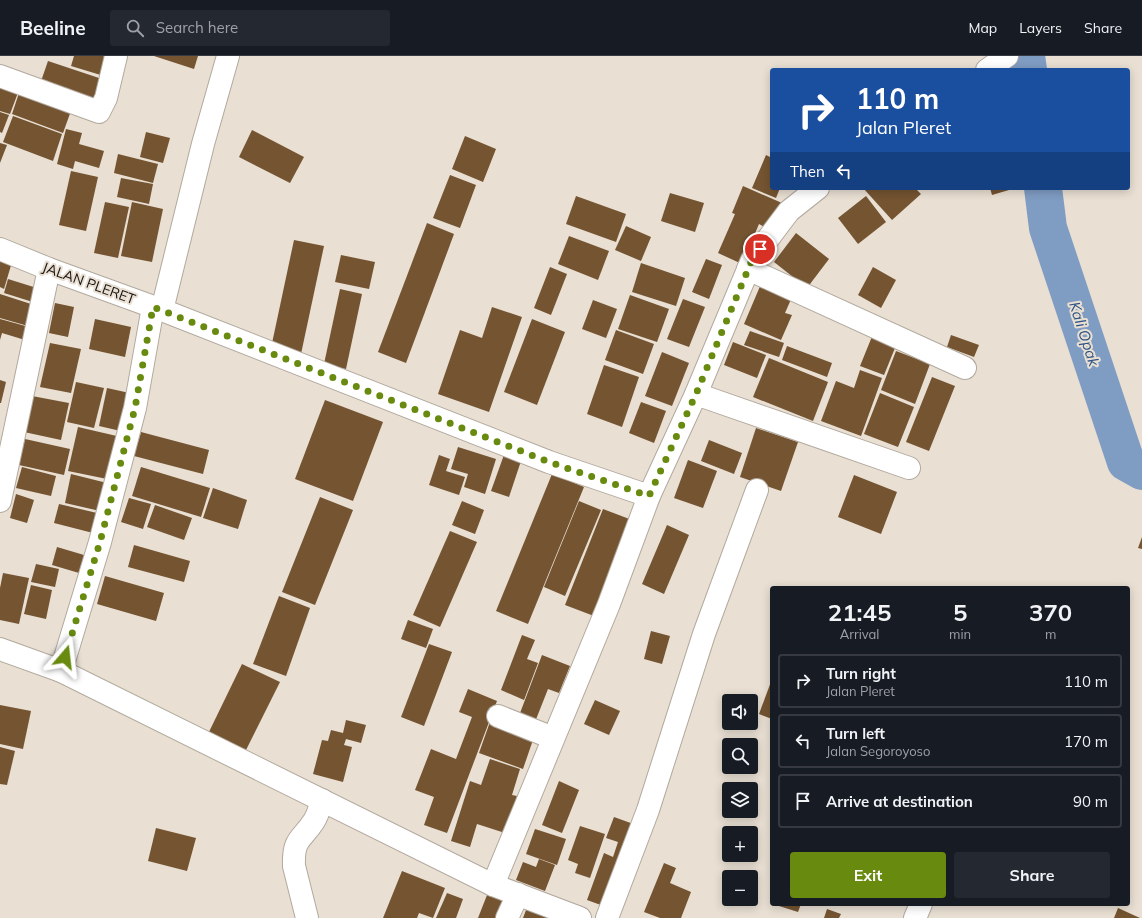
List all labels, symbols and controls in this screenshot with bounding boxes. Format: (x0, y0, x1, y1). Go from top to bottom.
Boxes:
search box (110, 10, 390, 46)
text: Beeline (20, 16, 86, 40)
icon: search (124, 17, 146, 39)
text: Search here (156, 18, 238, 37)
text: Map (968, 19, 997, 37)
text: Layers (1019, 19, 1062, 37)
text: Share (1084, 19, 1122, 37)
text: 110 m (856, 81, 939, 116)
icon: right (790, 84, 842, 136)
text: Jalan Pleret (856, 116, 951, 139)
icon: left (833, 160, 855, 182)
text: Then (790, 162, 825, 181)
pin (743, 232, 777, 266)
icon: arrive (749, 238, 771, 260)
street label: JALAN PLERET (40, 258, 139, 308)
water label: Kali Opak (1065, 299, 1104, 370)
text: 21:45 (828, 597, 891, 627)
text: 5 (953, 597, 967, 627)
text: 370 (1029, 597, 1072, 627)
text: Arrival (840, 626, 879, 642)
text: min (949, 626, 971, 642)
text: m (1045, 626, 1056, 642)
position arrow (44, 636, 86, 678)
text: Turn right (826, 664, 896, 683)
icon: right (792, 670, 814, 692)
text: 110 m (1064, 672, 1108, 691)
text: Jalan Pleret (826, 683, 895, 699)
map controls (722, 694, 758, 906)
button: sound (722, 694, 758, 730)
text: Turn left (826, 724, 885, 743)
icon: left (792, 730, 814, 752)
text: 170 m (1064, 732, 1108, 751)
button: search (722, 738, 758, 774)
text: Jalan Segoroyoso (826, 743, 930, 759)
button: layers (722, 782, 758, 818)
icon: arrive (792, 790, 814, 812)
text: Arrive at destination (826, 792, 973, 811)
text: 90 m (1073, 792, 1108, 811)
button: + (722, 826, 758, 862)
button: Exit (790, 852, 946, 898)
button: Share (954, 852, 1110, 898)
button: − (722, 870, 758, 906)

